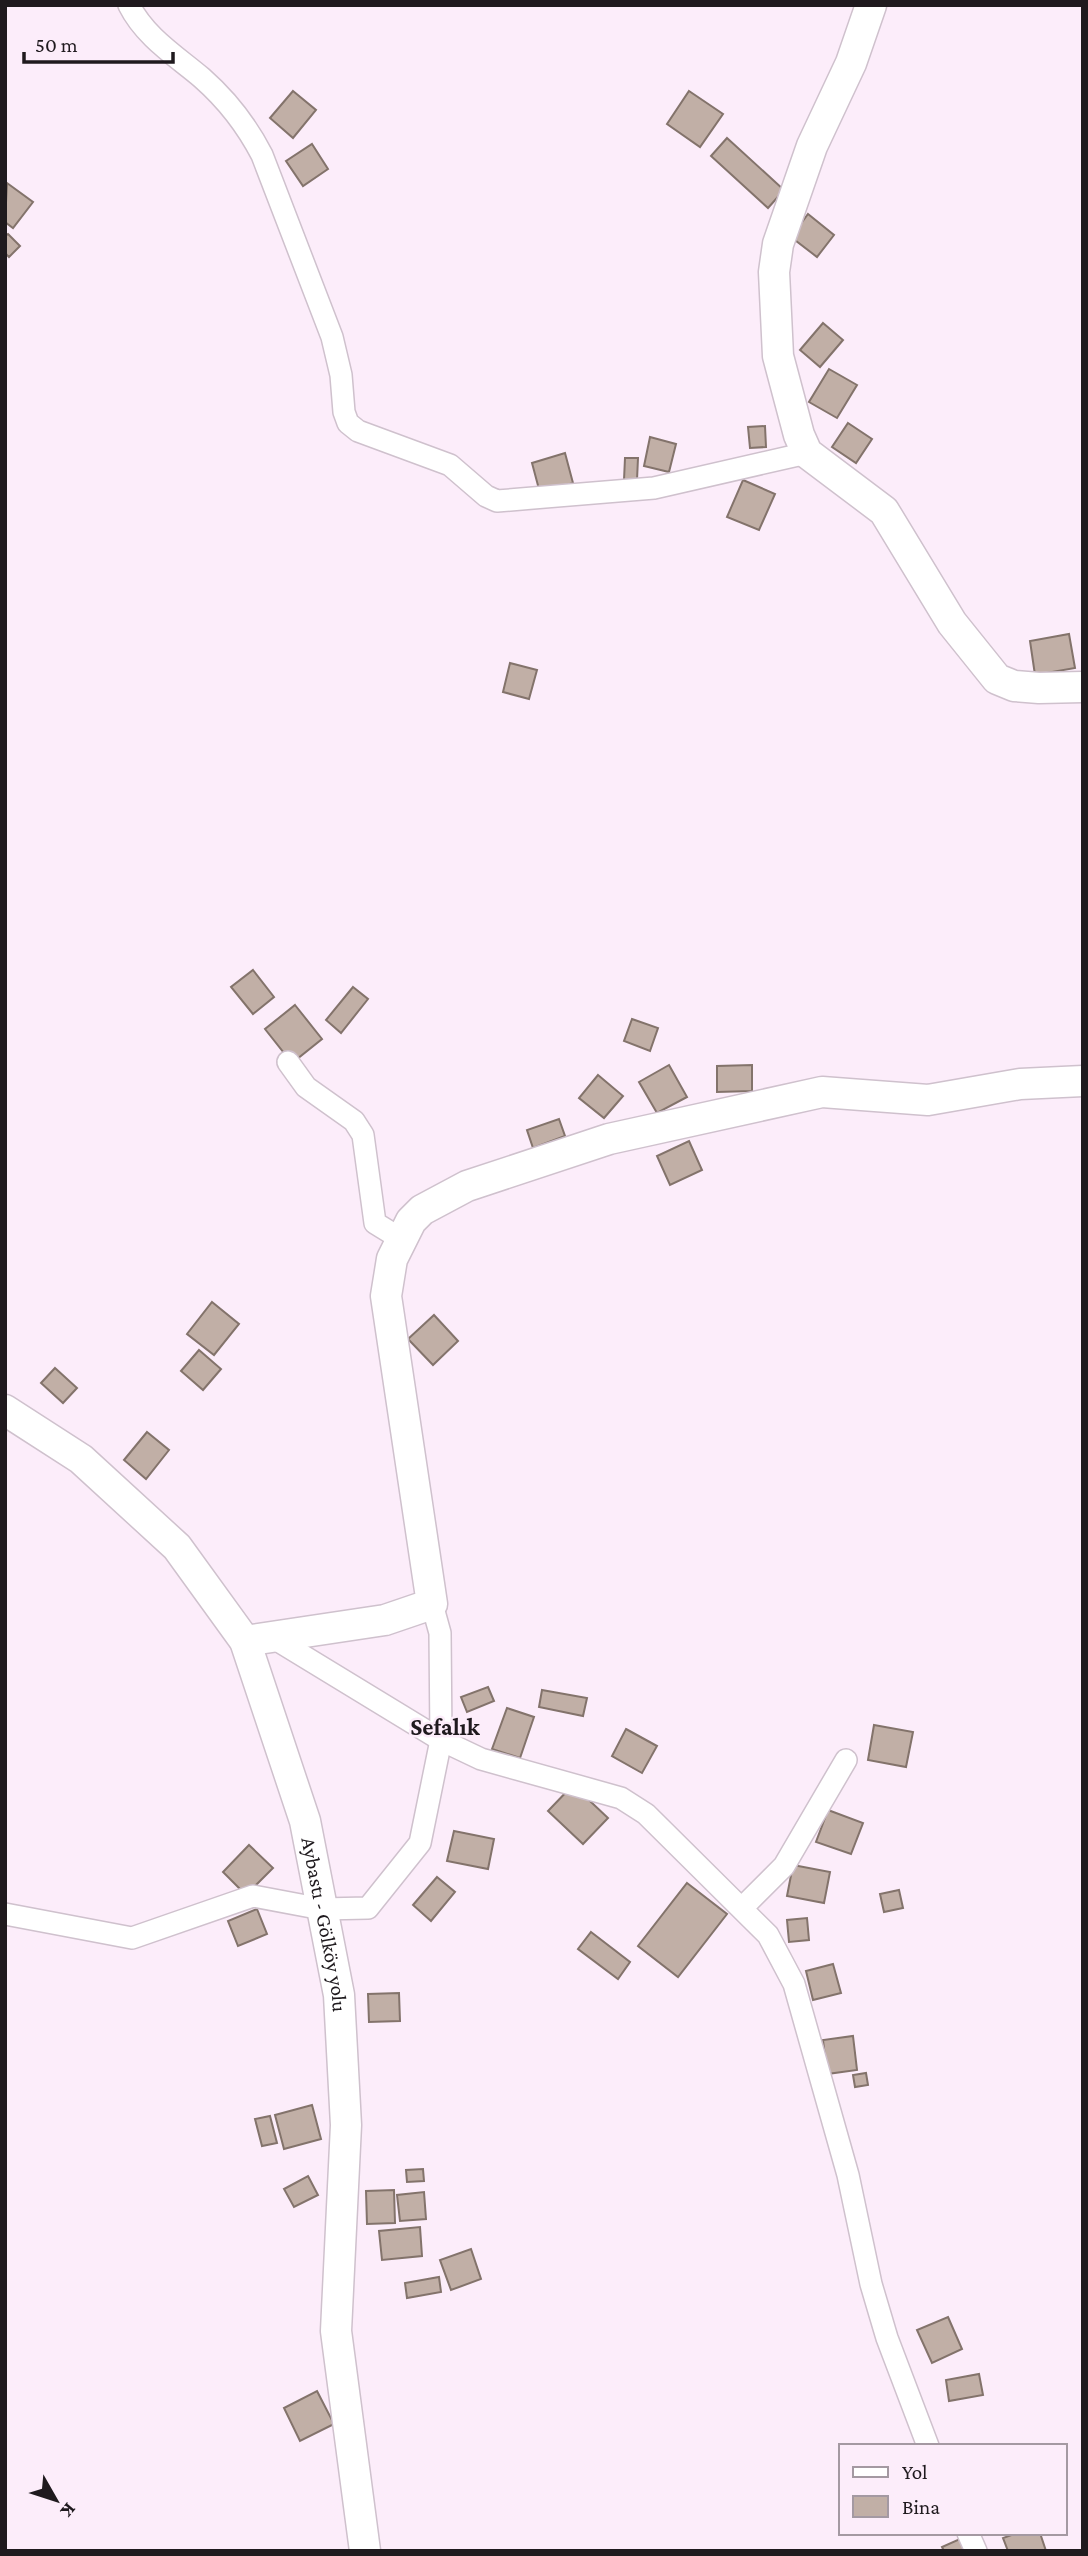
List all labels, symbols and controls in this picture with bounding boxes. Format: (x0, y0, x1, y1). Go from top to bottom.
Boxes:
scale bar (24, 21, 173, 65)
text: 50 m (35, 33, 78, 57)
district label: Sefalık (410, 1713, 481, 1740)
street label: Aybastı - Gölköy yolu (296, 1835, 352, 2013)
legend (839, 2444, 1067, 2535)
text: Yol (902, 2460, 928, 2484)
north arrow (21, 2465, 91, 2535)
text: Bina (902, 2495, 940, 2519)
text: K (56, 2499, 81, 2522)

